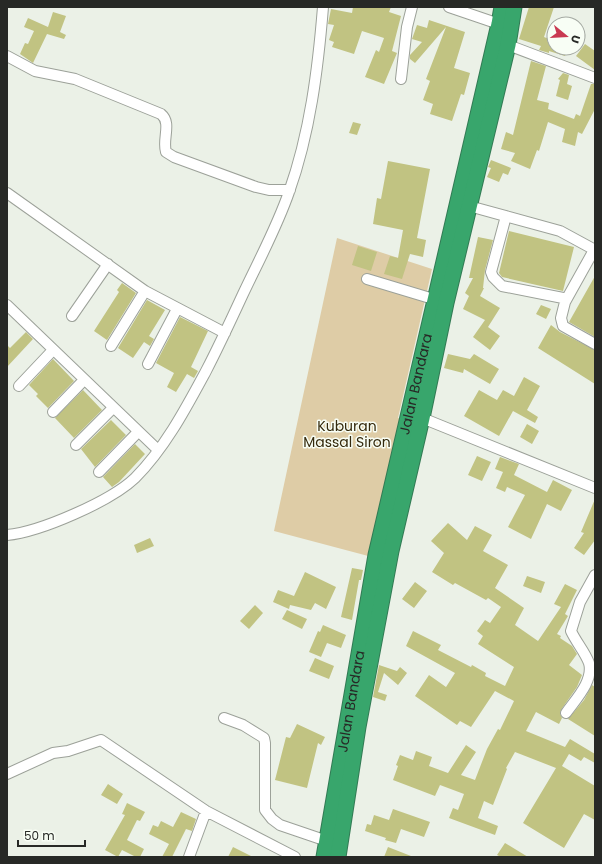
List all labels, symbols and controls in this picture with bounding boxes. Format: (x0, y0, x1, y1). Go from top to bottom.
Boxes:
north arrow (546, 16, 586, 56)
text: U (567, 33, 584, 45)
street label: Jalan Bandara (394, 331, 437, 436)
park label: Kuburan Massal Siron (303, 416, 391, 452)
street label: Jalan Bandara (332, 649, 369, 754)
scale bar (18, 822, 85, 848)
text: 50 m (24, 827, 55, 844)

